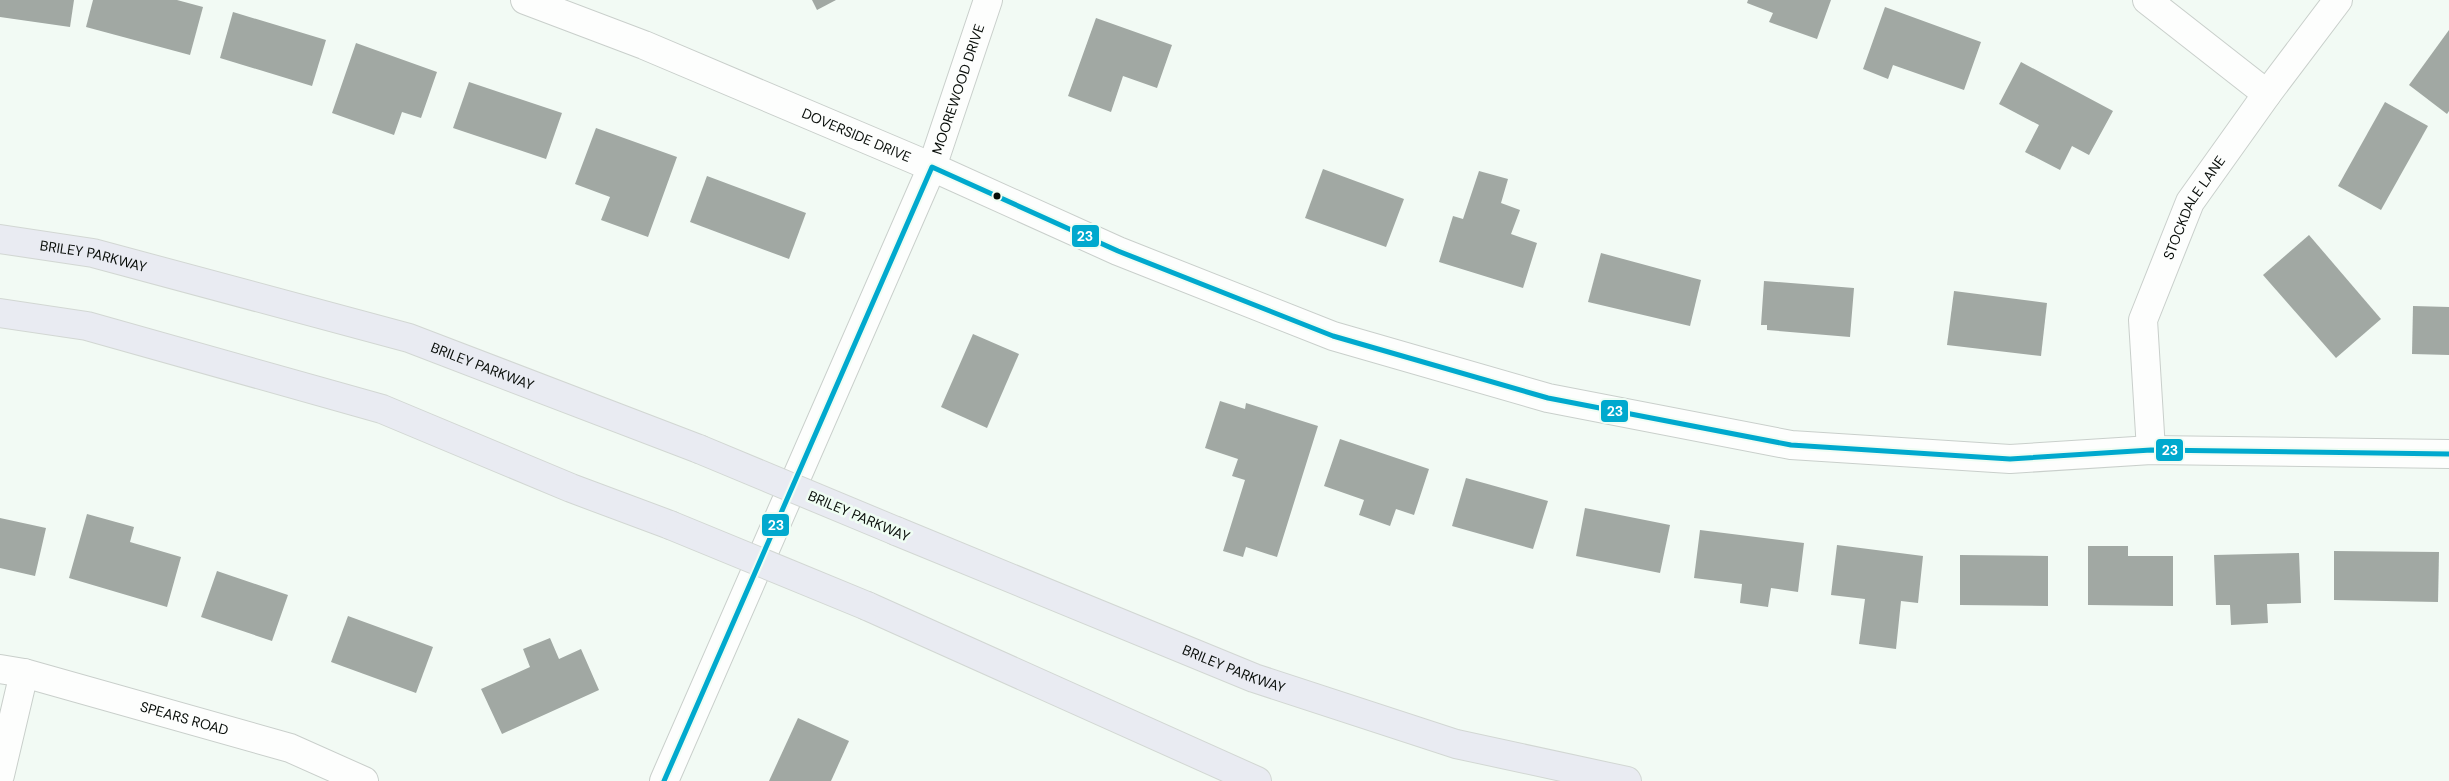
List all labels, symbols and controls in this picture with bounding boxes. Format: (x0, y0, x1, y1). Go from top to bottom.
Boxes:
street label: MOOREWOOD DRIVE (928, 22, 988, 157)
street label: DOVERSIDE DRIVE (799, 104, 914, 166)
street label: STOCKDALE LANE (2159, 152, 2229, 262)
unlabelled marker (992, 191, 1002, 201)
line badge: 23 (1071, 224, 1100, 248)
text: 23 (1077, 227, 1093, 245)
street label: BRILEY PARKWAY (39, 236, 149, 276)
street label: BRILEY PARKWAY (428, 338, 537, 394)
line badge: 23 (1600, 399, 1629, 423)
text: 23 (1607, 402, 1623, 420)
line badge: 23 (2155, 438, 2184, 462)
text: 23 (2162, 441, 2178, 459)
street label: BRILEY PARKWAY (805, 486, 913, 546)
line badge: 23 (761, 513, 790, 537)
text: 23 (768, 516, 784, 534)
street label: BRILEY PARKWAY (1180, 641, 1288, 697)
street label: SPEARS ROAD (138, 697, 231, 739)

